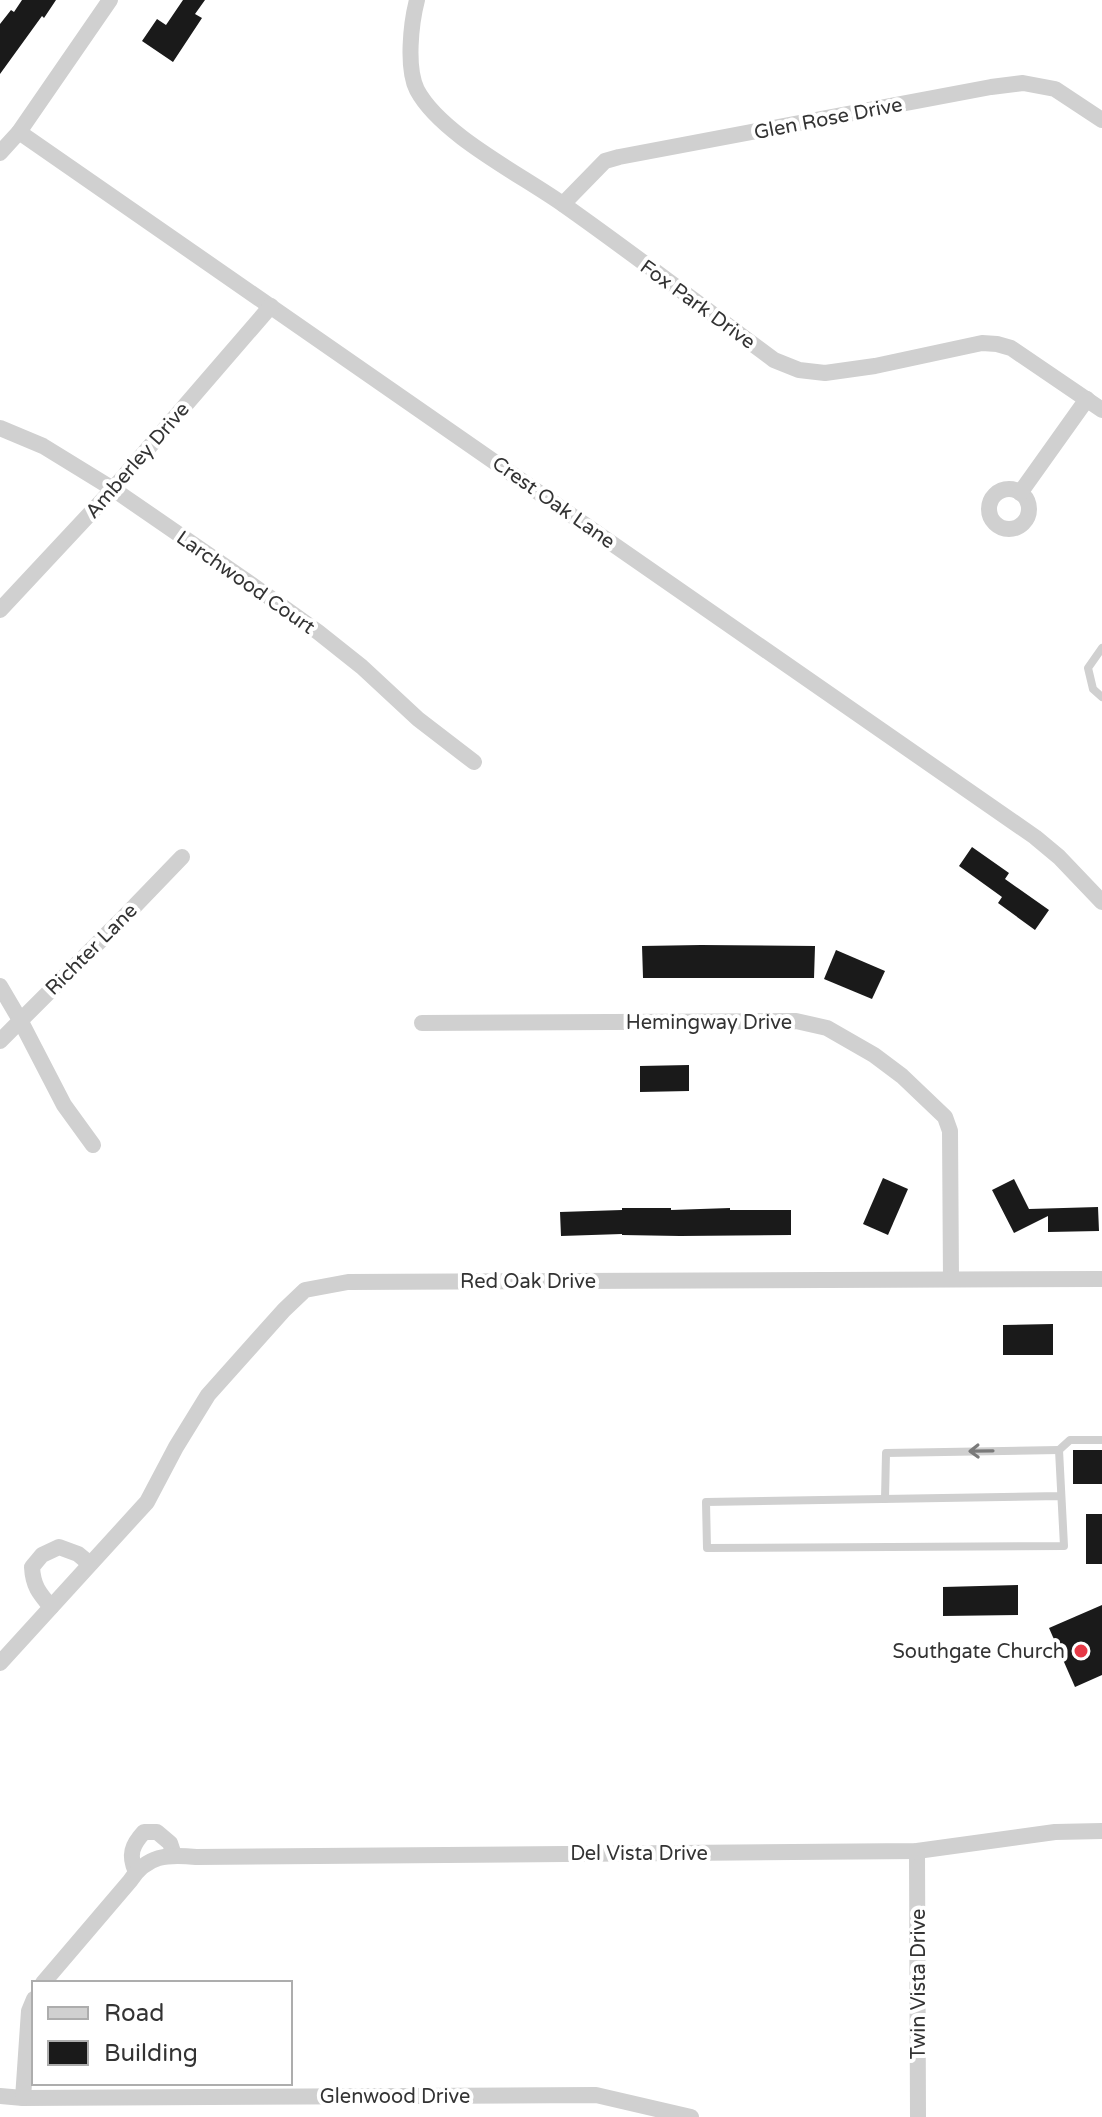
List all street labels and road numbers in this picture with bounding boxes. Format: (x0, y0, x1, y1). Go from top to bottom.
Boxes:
street label: Glen Rose Drive (752, 93, 904, 145)
street label: Fox Park Drive (635, 255, 760, 355)
street label: Amberley Drive (81, 398, 195, 524)
street label: Crest Oak Lane (487, 452, 619, 554)
street label: Larchwood Court (171, 526, 320, 640)
street label: Richter Lane (41, 899, 143, 1001)
street label: Hemingway Drive (626, 1011, 792, 1035)
street label: Red Oak Drive (460, 1270, 596, 1294)
street label: Del Vista Drive (570, 1842, 708, 1866)
street label: Twin Vista Drive (907, 1909, 931, 2059)
street label: Glenwood Drive (320, 2085, 470, 2109)

